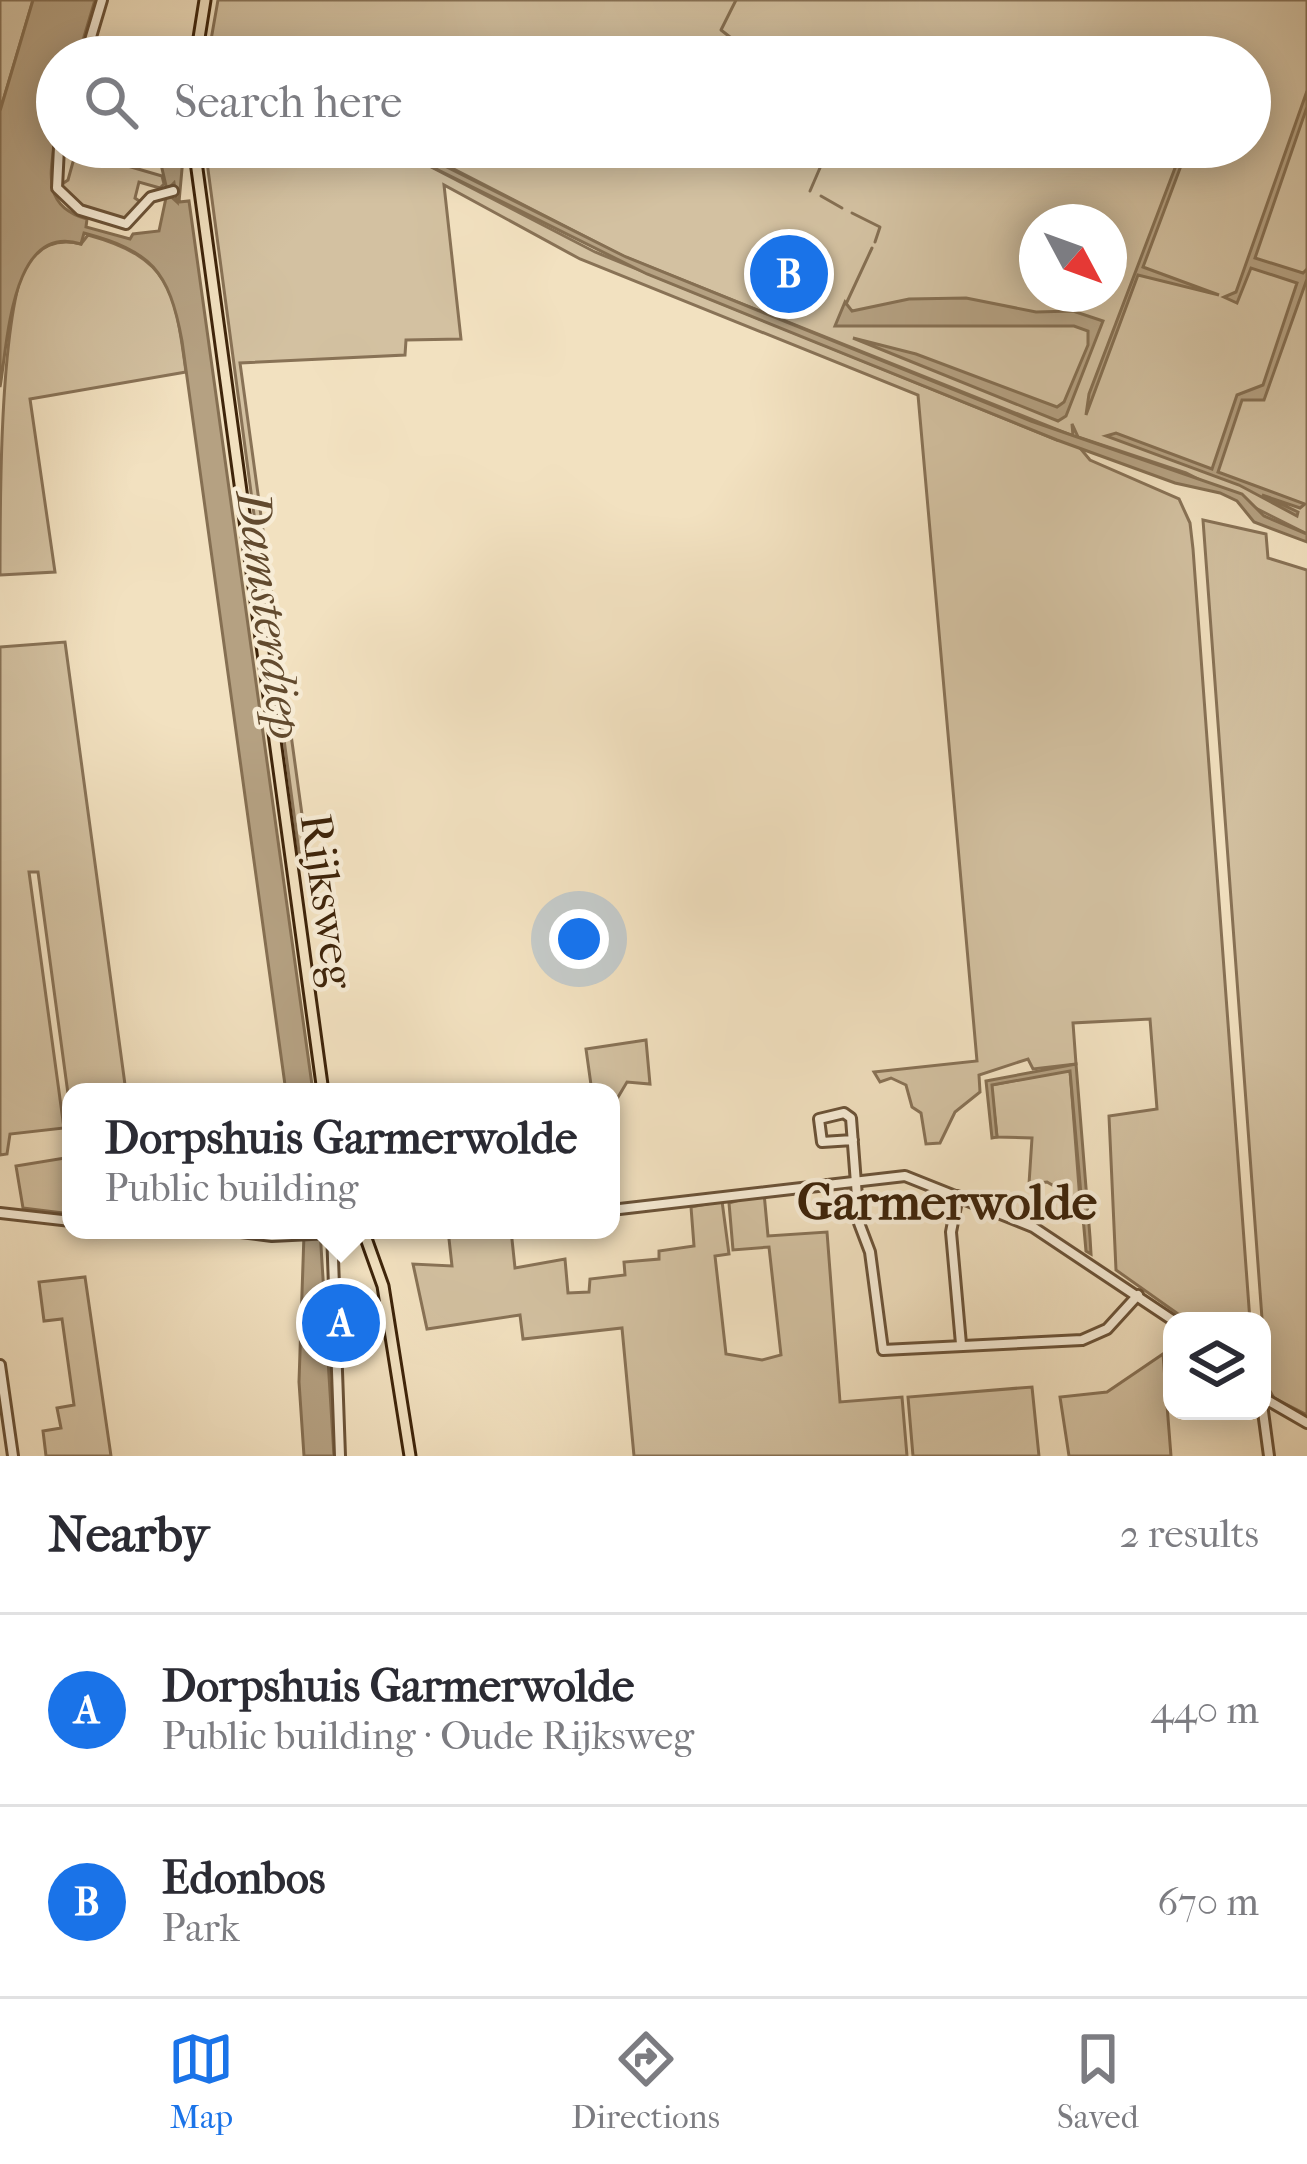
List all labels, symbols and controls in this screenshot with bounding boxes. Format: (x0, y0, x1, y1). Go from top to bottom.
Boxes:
search box (36, 36, 1271, 168)
icon: search (78, 69, 144, 135)
text: Search here (174, 76, 402, 129)
north arrow (1019, 204, 1127, 312)
pin: B (750, 229, 828, 319)
water label: Damsterdiep (224, 484, 315, 743)
street label: Rijksweg (289, 810, 366, 993)
your location (549, 909, 609, 969)
popup (62, 1083, 620, 1239)
text: Dorpshuis Garmerwolde (105, 1112, 577, 1165)
text: Public building (105, 1165, 358, 1211)
district label: Garmerwolde (797, 1172, 1097, 1232)
pin: A (302, 1278, 380, 1368)
map controls (1163, 1312, 1271, 1420)
button: layers (1163, 1312, 1271, 1420)
text: Nearby (48, 1504, 209, 1564)
text: 2 results (1120, 1511, 1259, 1557)
text: Dorpshuis Garmerwolde (162, 1660, 634, 1713)
text: A (74, 1687, 100, 1733)
text: 440 m (1150, 1687, 1259, 1733)
text: Public building · Oude Rijksweg (162, 1713, 694, 1759)
text: Edonbos (162, 1852, 325, 1905)
text: B (74, 1879, 100, 1925)
text: 670 m (1157, 1879, 1259, 1925)
text: Park (162, 1905, 240, 1951)
tab: Map (168, 2026, 234, 2137)
tab: Directions (571, 2026, 720, 2137)
tab: Saved (1057, 2026, 1139, 2137)

